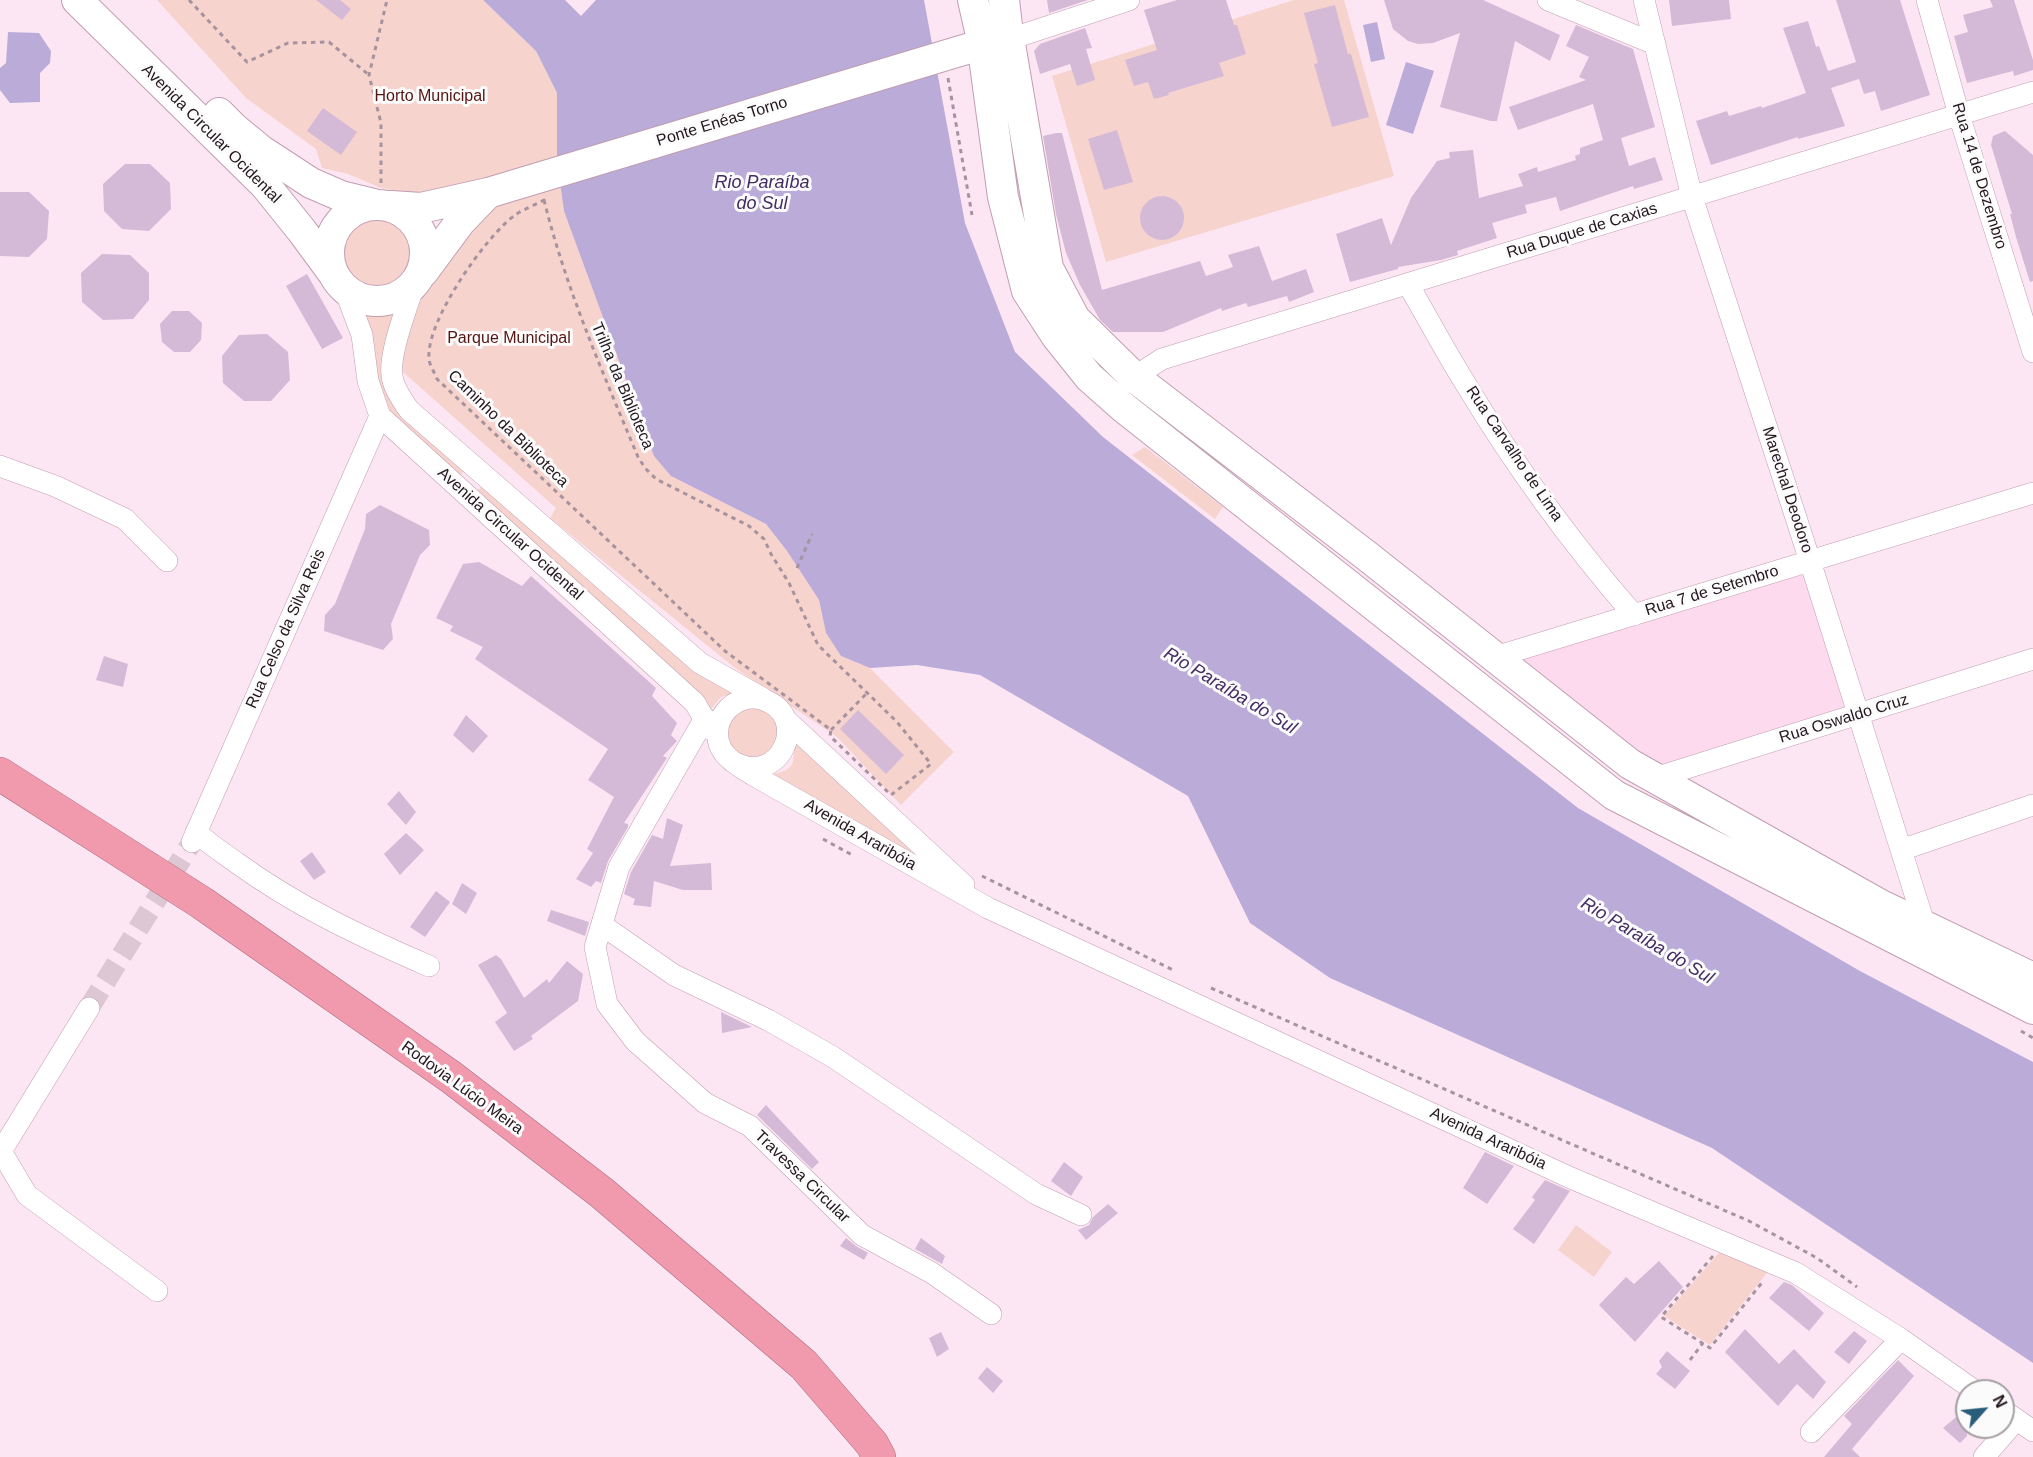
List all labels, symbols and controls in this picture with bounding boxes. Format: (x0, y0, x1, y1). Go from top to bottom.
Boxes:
street label: Avenida Circular Ocidental (137, 60, 285, 208)
park label: Horto Municipal (374, 87, 486, 107)
street label: Ponte Enéas Torno (654, 93, 790, 151)
street label: Rua 14 de Dezembro (1948, 100, 2010, 252)
water label: Rio Paraíba do Sul (714, 172, 810, 214)
street label: Rua Duque de Caxias (1504, 199, 1660, 263)
street label: Trilha da Biblioteca (587, 320, 657, 452)
park label: Parque Municipal (447, 329, 571, 349)
street label: Caminho da Biblioteca (444, 366, 572, 492)
street label: Rua Carvalho de Lima (1462, 383, 1566, 525)
street label: Marechal Deodoro (1758, 424, 1816, 556)
street label: Avenida Circular Ocidental (433, 464, 587, 604)
street label: Rua Celso da Silva Reis (242, 546, 330, 712)
street label: Rua 7 de Setembro (1643, 562, 1781, 620)
water label: Rio Paraíba do Sul (1160, 643, 1300, 739)
street label: Rua Oswaldo Cruz (1777, 690, 1911, 748)
street label: Avenida Araribóia (801, 795, 919, 875)
water label: Rio Paraíba do Sul (1577, 893, 1717, 989)
street label: Rodovia Lúcio Meira (397, 1037, 527, 1139)
street label: Avenida Araribóia (1427, 1104, 1549, 1174)
street label: Travessa Circular (750, 1127, 854, 1227)
north arrow (1955, 1379, 2015, 1439)
text: N (1990, 1392, 2010, 1411)

